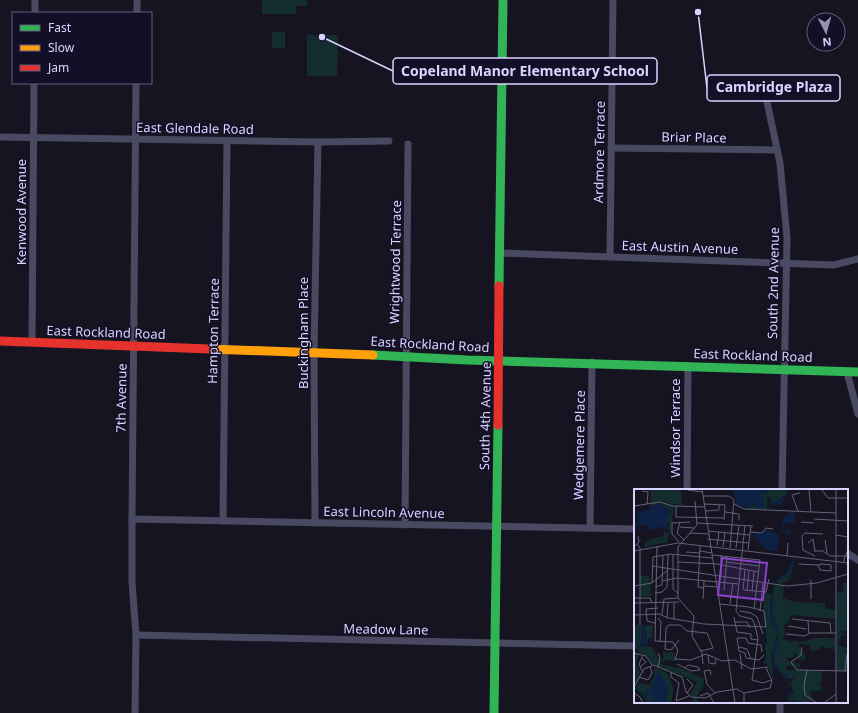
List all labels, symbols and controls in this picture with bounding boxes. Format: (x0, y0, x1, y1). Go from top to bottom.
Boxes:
legend (12, 12, 152, 84)
north arrow (806, 12, 846, 52)
text: Fast (48, 19, 72, 36)
text: N (822, 35, 832, 50)
text: Slow (48, 39, 75, 56)
callout: Copeland Manor Elementary School (393, 58, 657, 84)
text: Jam (47, 59, 69, 76)
text: Copeland Manor Elementary School (401, 61, 649, 80)
callout: Cambridge Plaza (707, 75, 840, 101)
text: Cambridge Plaza (716, 77, 832, 96)
street label: Ardmore Terrace (589, 101, 609, 203)
street label: East Glendale Road (136, 118, 254, 138)
street label: Briar Place (661, 127, 727, 147)
street label: Kenwood Avenue (12, 159, 30, 265)
street label: Wrightwood Terrace (385, 200, 405, 324)
street label: South 2nd Avenue (763, 227, 783, 339)
street label: East Austin Avenue (621, 236, 739, 258)
street label: Buckingham Place (294, 277, 312, 389)
street label: Hampton Terrace (203, 278, 223, 384)
street label: East Rockland Road (46, 321, 166, 343)
street label: East Rockland Road (370, 332, 490, 356)
street label: East Rockland Road (693, 344, 813, 366)
street label: South 4th Avenue (475, 362, 495, 470)
street label: 7th Avenue (111, 363, 131, 433)
street label: Windsor Terrace (666, 378, 684, 478)
street label: Wedgemere Place (569, 390, 589, 500)
inset map (634, 489, 848, 703)
street label: East Lincoln Avenue (323, 502, 445, 522)
street label: Meadow Lane (343, 619, 429, 639)

